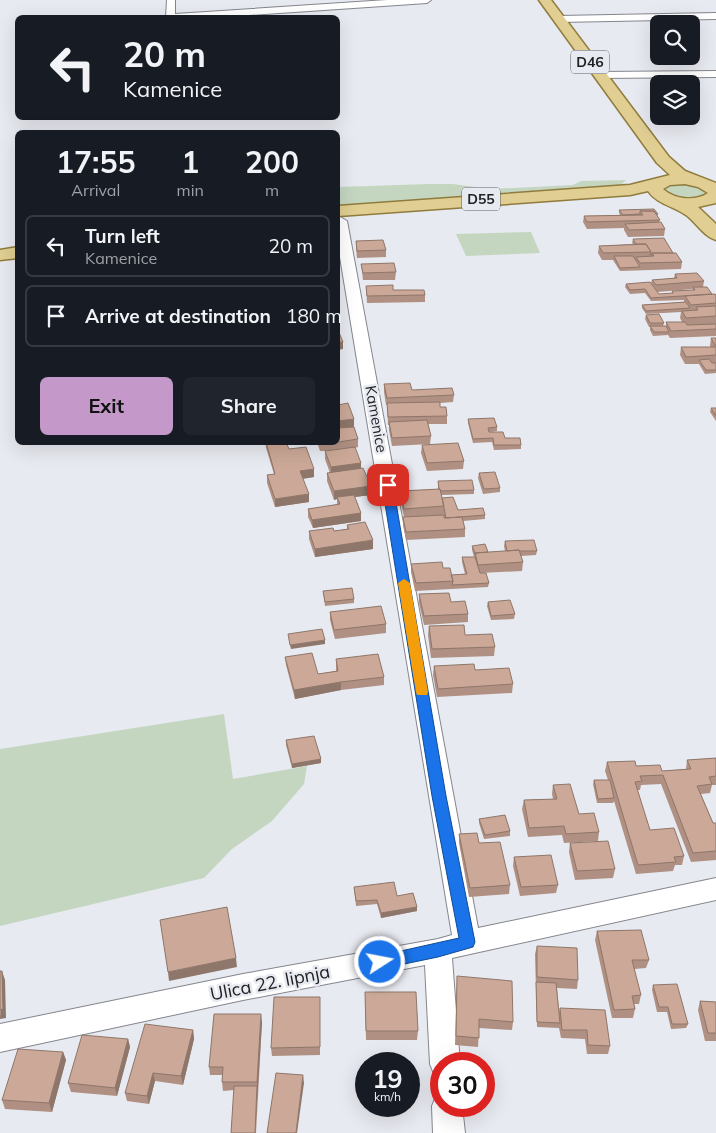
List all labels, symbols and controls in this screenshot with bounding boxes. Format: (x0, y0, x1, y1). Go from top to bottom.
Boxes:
map controls (650, 15, 700, 125)
button: search (650, 15, 700, 65)
text: 20 m (123, 32, 206, 76)
icon: left (40, 35, 105, 100)
road number: D46 (571, 51, 609, 74)
text: Kamenice (123, 75, 222, 103)
button: layers (650, 75, 700, 125)
text: 17:55 (56, 143, 136, 181)
text: 1 (181, 143, 199, 181)
text: 200 (245, 143, 299, 181)
text: Arrival (71, 180, 120, 200)
text: min (177, 180, 204, 200)
text: m (265, 180, 279, 200)
road number: D55 (462, 188, 500, 210)
text: Turn left (85, 224, 160, 248)
icon: left (42, 232, 70, 260)
text: 20 m (269, 234, 313, 258)
text: Kamenice (85, 248, 157, 268)
icon: arrive (42, 302, 70, 330)
text: Arrive at destination (85, 304, 271, 328)
text: 180 m (286, 304, 342, 328)
button: Exit (40, 377, 173, 435)
button: Share (183, 377, 315, 435)
street label: Kamenice (361, 384, 392, 454)
pin (367, 464, 409, 506)
icon: arrive (374, 471, 402, 499)
position arrow (353, 935, 405, 987)
street label: Ulica 22. lipnja (208, 960, 332, 1005)
speed limit sign: 30 (430, 1052, 495, 1117)
text: 19 (372, 1063, 403, 1094)
text: km/h (374, 1089, 401, 1104)

